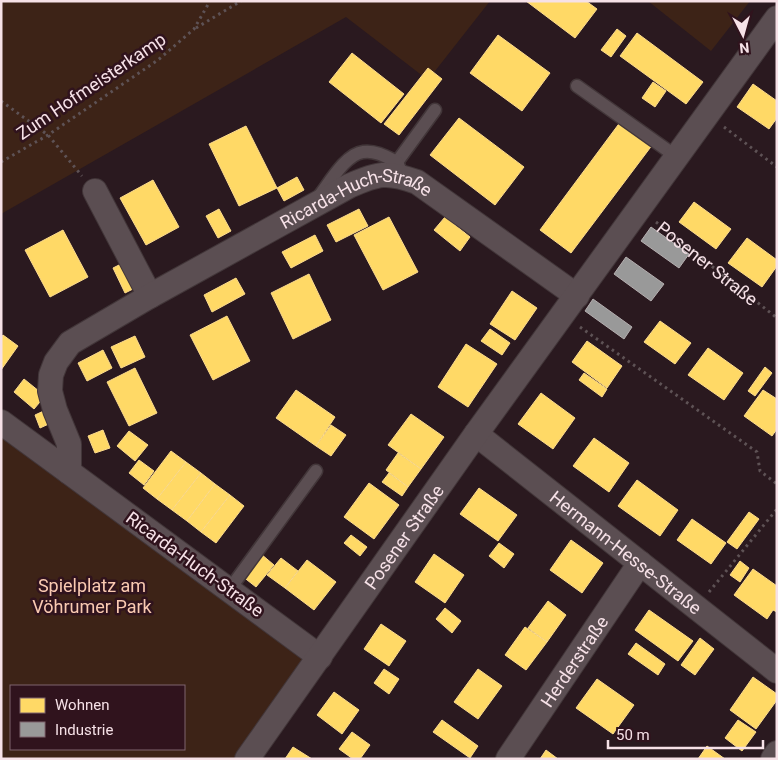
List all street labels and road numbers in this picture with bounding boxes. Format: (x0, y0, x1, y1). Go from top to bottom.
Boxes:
street label: Zum Hofmeisterkamp (12, 28, 170, 144)
street label: Ricarda-Huch-Straße (276, 164, 437, 233)
street label: Posener Straße (653, 217, 762, 309)
street label: Posener Straße (360, 480, 448, 593)
street label: Hermann-Hesse-Straße (546, 486, 706, 618)
street label: Ricarda-Huch-Straße (122, 507, 268, 621)
street label: Herderstraße (536, 612, 612, 711)

